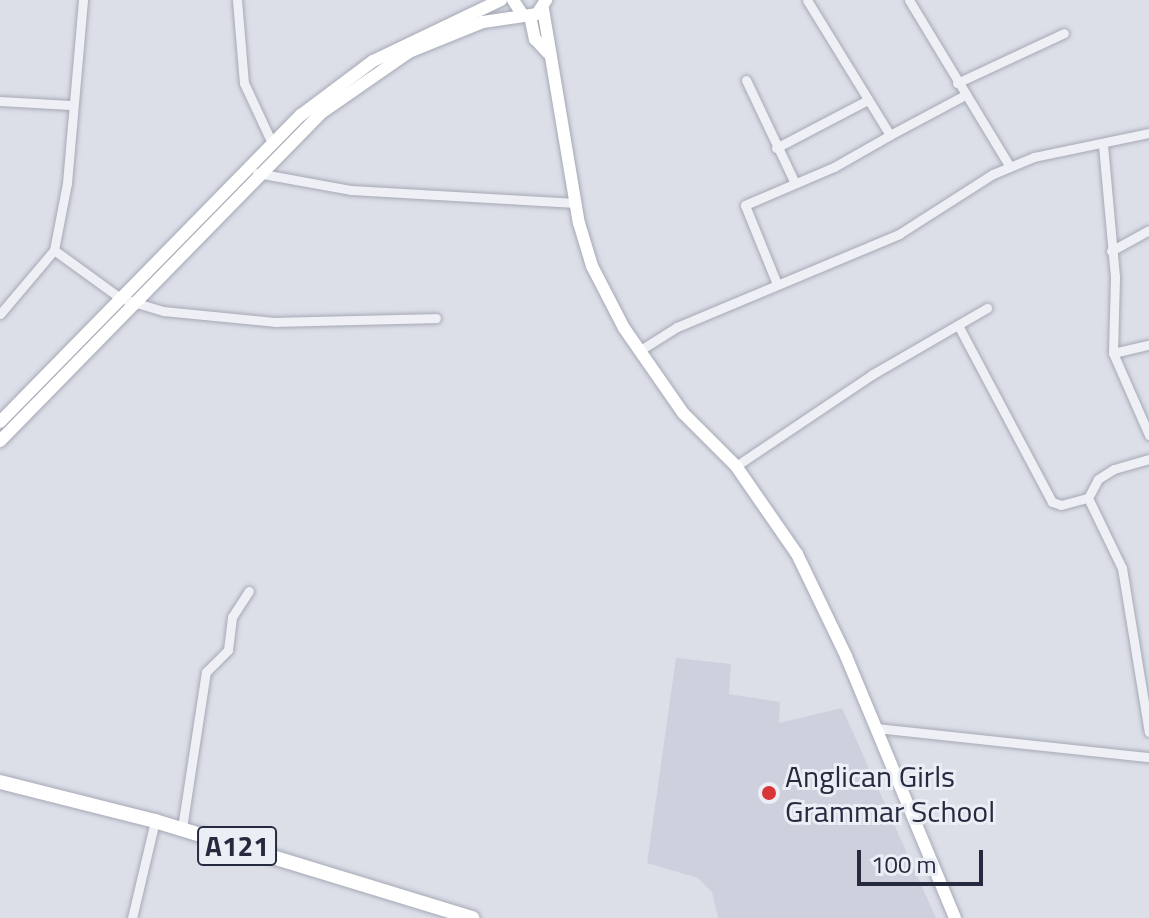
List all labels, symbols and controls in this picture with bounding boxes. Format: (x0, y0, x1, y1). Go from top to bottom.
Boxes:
place label: Anglican Girls Grammar School (785, 758, 995, 828)
marker: Anglican Girls Grammar School (760, 784, 778, 802)
road number: A121 (197, 822, 277, 870)
scale bar (861, 834, 987, 884)
text: 100 m (871, 846, 937, 882)

